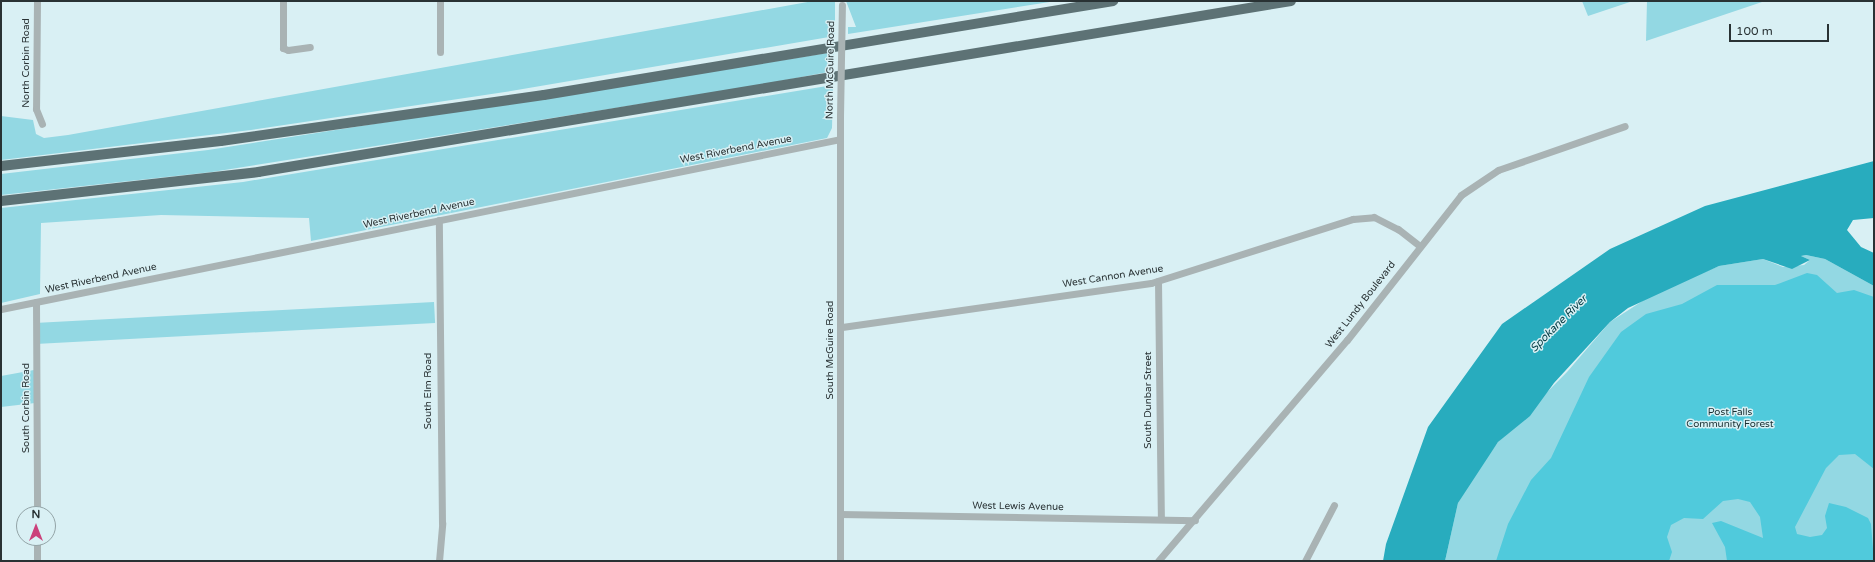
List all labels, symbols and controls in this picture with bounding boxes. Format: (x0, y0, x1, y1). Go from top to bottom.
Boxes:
scale bar (1731, 16, 1831, 42)
street label: North Corbin Road (21, 18, 33, 108)
street label: North McGuire Road (824, 21, 838, 119)
text: 100 m (1736, 24, 1773, 38)
street label: West Riverbend Avenue (679, 133, 793, 167)
street label: West Riverbend Avenue (362, 196, 476, 232)
street label: West Lundy Boulevard (1323, 259, 1399, 351)
street label: West Riverbend Avenue (44, 261, 158, 297)
street label: West Cannon Avenue (1062, 263, 1164, 291)
water label: Spokane River (1528, 293, 1590, 355)
street label: South McGuire Road (825, 301, 837, 399)
street label: South Dunbar Street (1143, 351, 1155, 449)
street label: South Elm Road (423, 353, 435, 429)
street label: South Corbin Road (21, 363, 33, 453)
park label: Post Falls Community Forest (1686, 406, 1774, 430)
street label: West Lewis Avenue (972, 500, 1064, 514)
north arrow (16, 506, 56, 546)
text: N (32, 508, 40, 521)

